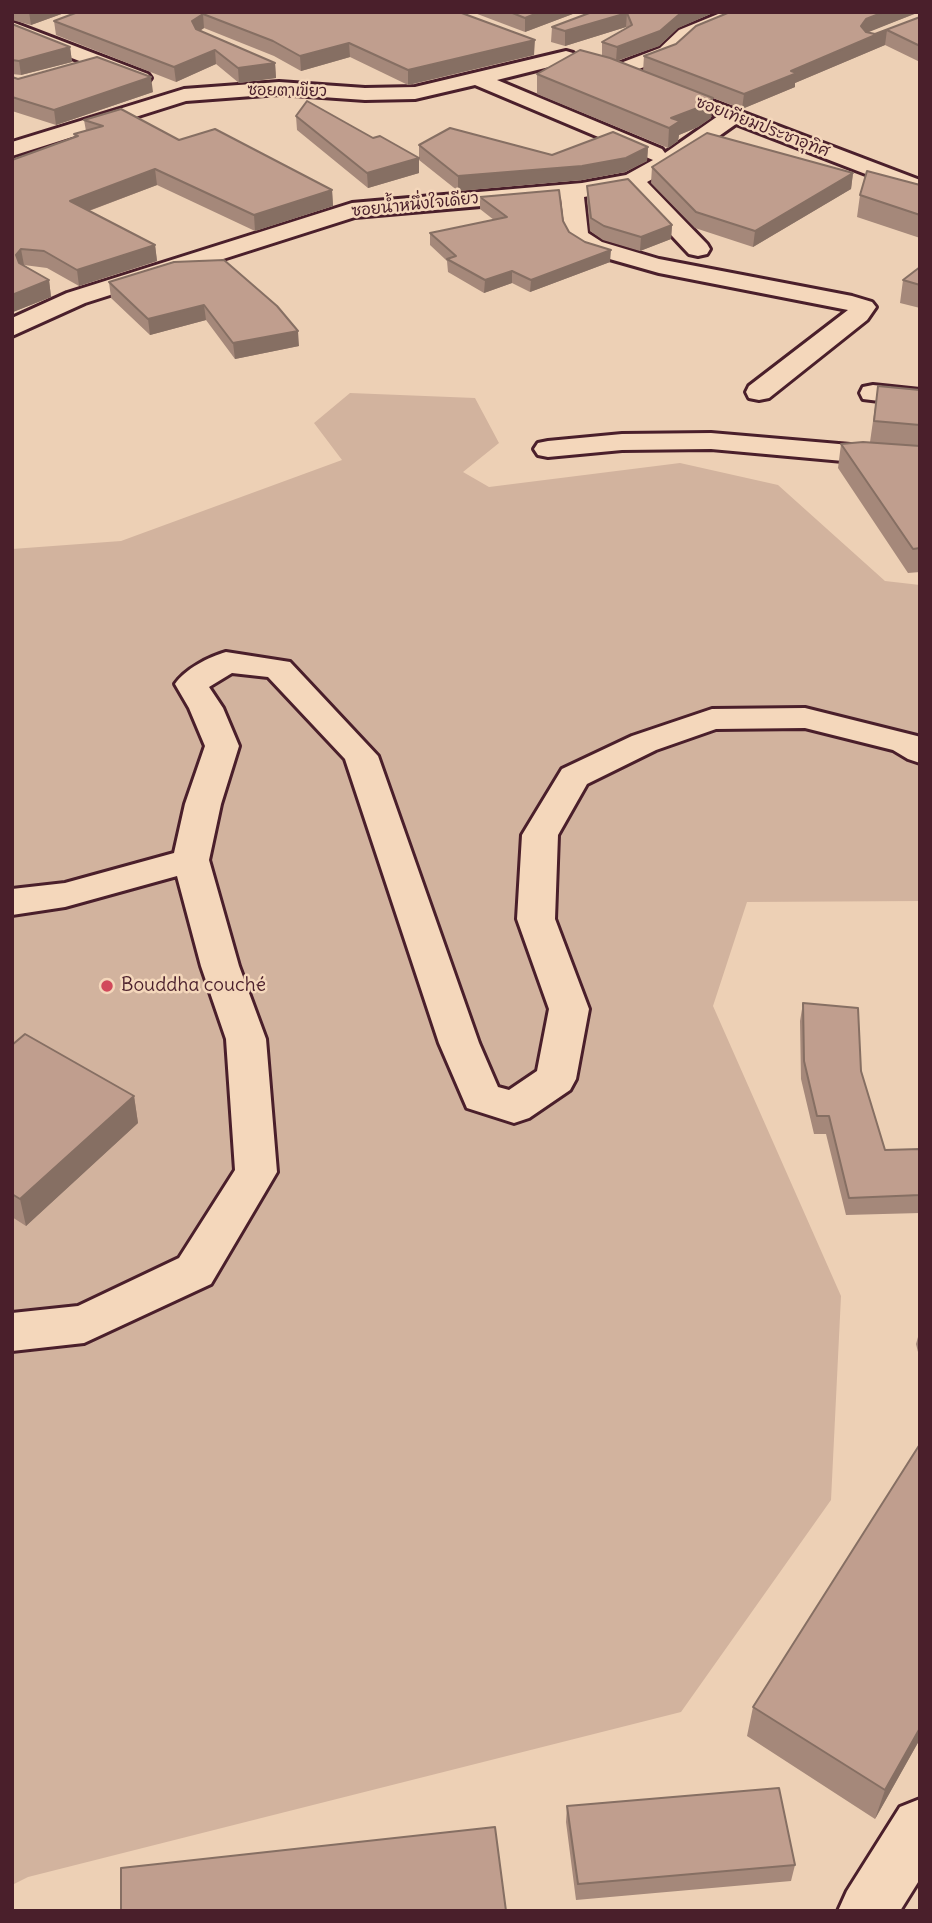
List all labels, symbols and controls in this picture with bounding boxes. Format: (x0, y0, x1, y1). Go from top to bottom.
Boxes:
street label: ซอยตาเขียว (247, 81, 327, 101)
street label: ซอยเทียมประชาอุทิศ (693, 93, 831, 161)
street label: ซอยน้ำหนึ่งใจเดียว (351, 189, 479, 221)
place label: Bouddha couché (121, 975, 266, 997)
marker: Bouddha couché (99, 978, 115, 994)

